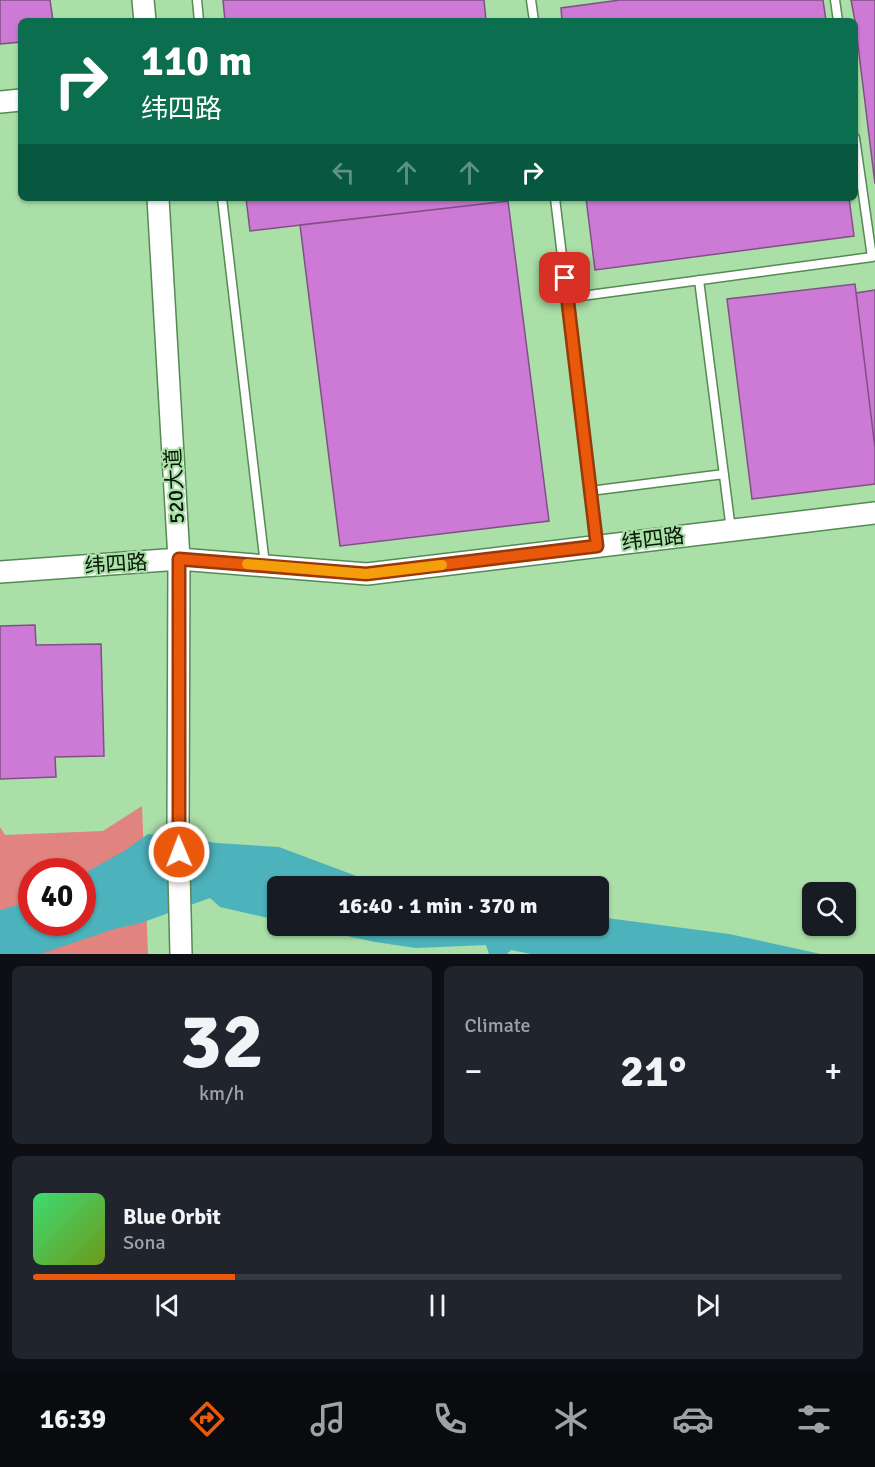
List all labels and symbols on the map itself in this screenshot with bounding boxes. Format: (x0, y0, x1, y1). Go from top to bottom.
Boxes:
pin (539, 252, 590, 303)
street label: 520大道 (160, 447, 190, 525)
street label: 纬四路 (620, 522, 686, 556)
street label: 纬四路 (84, 549, 148, 579)
position arrow (147, 820, 211, 884)
speed limit sign: 40 (18, 858, 96, 936)

